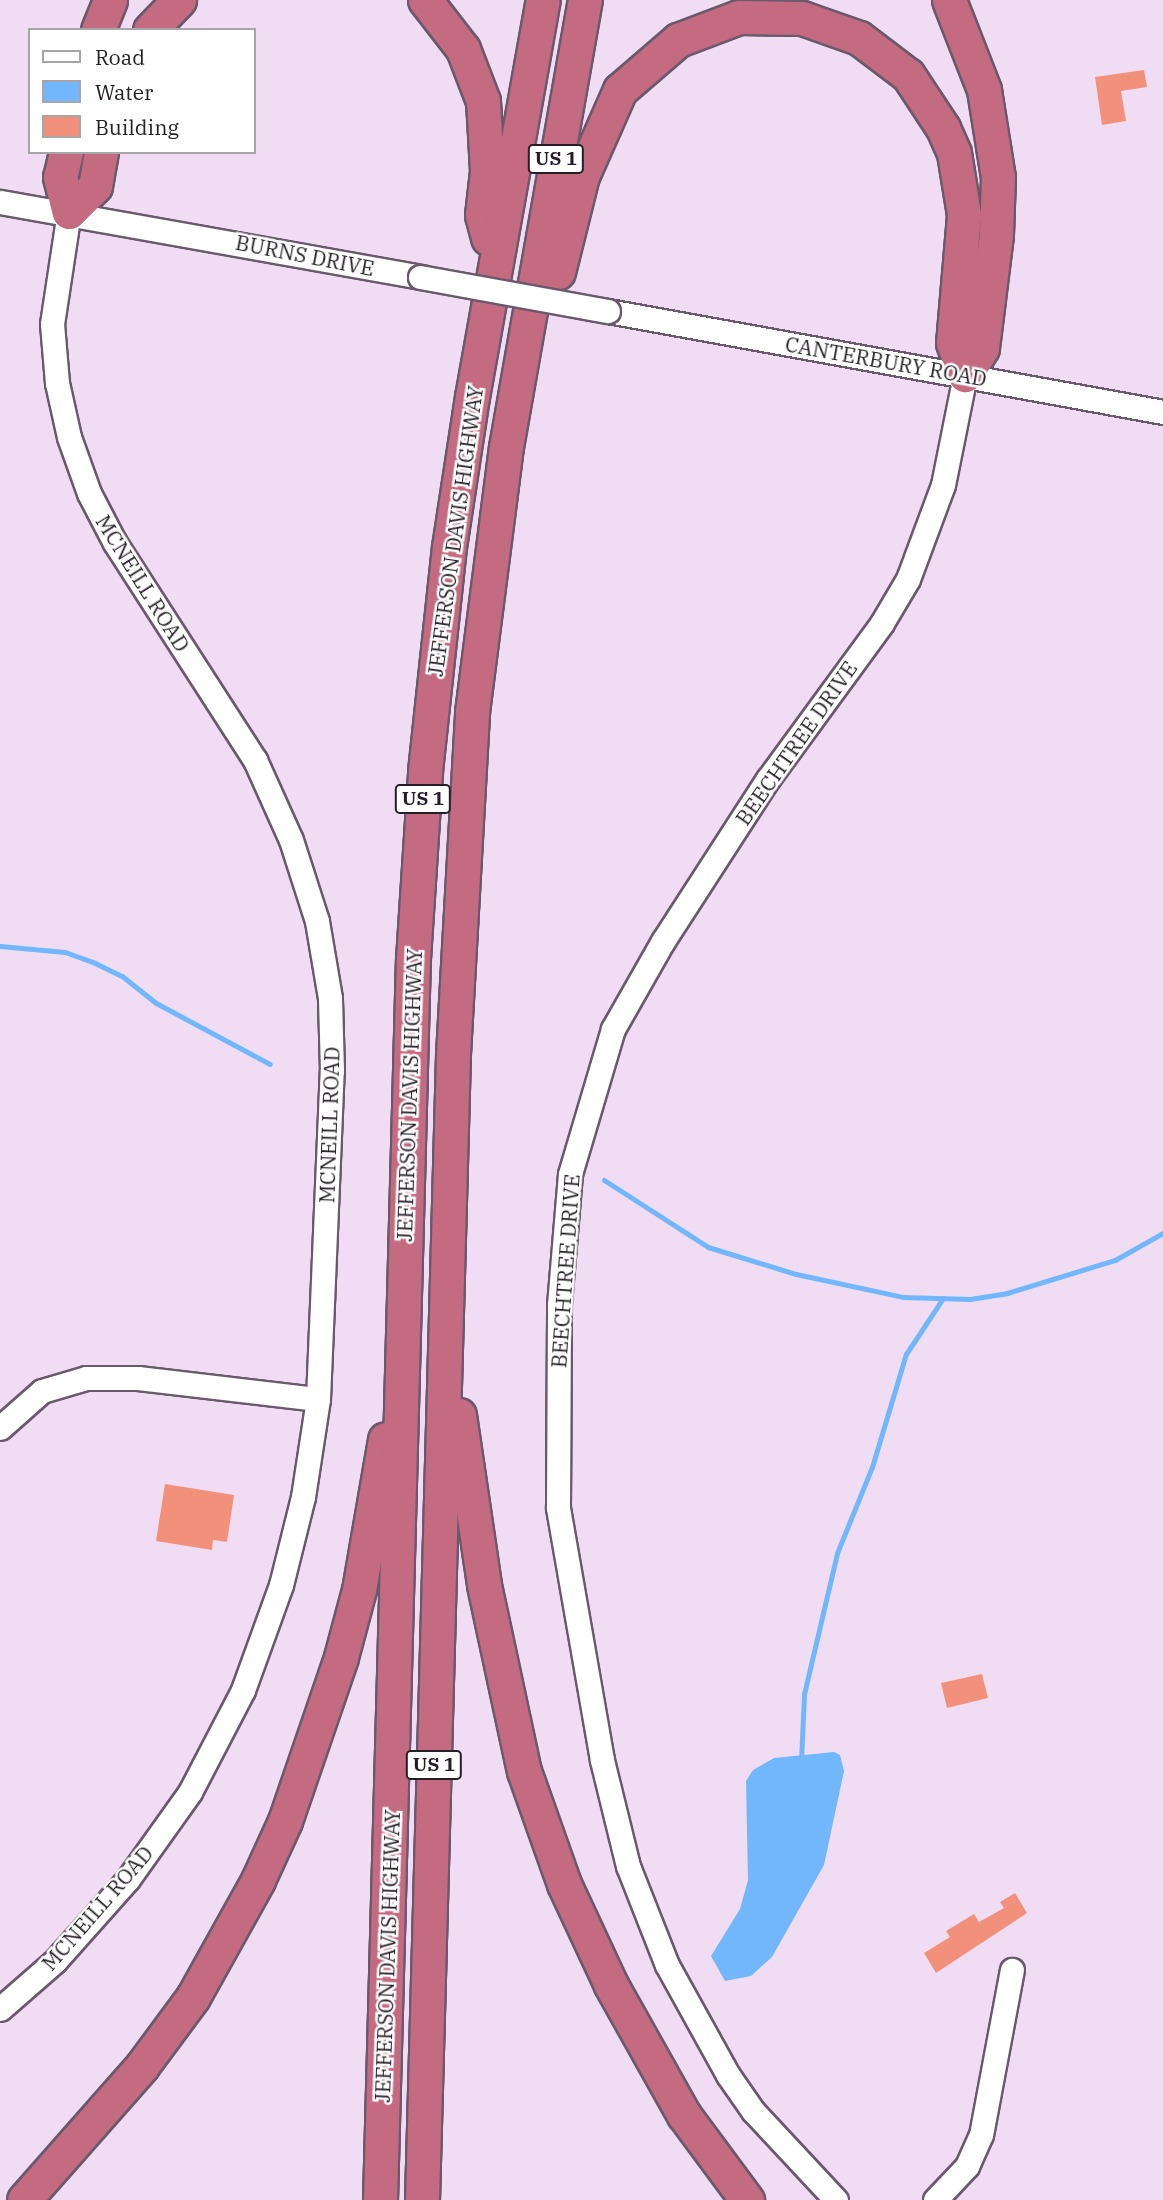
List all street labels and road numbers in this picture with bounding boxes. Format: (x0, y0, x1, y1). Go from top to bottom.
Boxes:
road number: US 1 (526, 144, 586, 174)
street label: BURNS DRIVE (233, 229, 377, 281)
street label: CANTERBURY ROAD (783, 331, 989, 391)
street label: JEFFERSON DAVIS HIGHWAY (422, 384, 488, 678)
street label: MCNEILL ROAD (91, 510, 195, 656)
street label: BEECHTREE DRIVE (730, 656, 862, 830)
road number: US 1 (393, 784, 453, 814)
street label: JEFFERSON DAVIS HIGHWAY (391, 948, 427, 1242)
street label: MCNEILL ROAD (314, 1046, 344, 1204)
street label: BEECHTREE DRIVE (546, 1173, 584, 1369)
road number: US 1 (404, 1750, 464, 1780)
street label: JEFFERSON DAVIS HIGHWAY (369, 1809, 405, 2103)
street label: MCNEILL ROAD (36, 1841, 158, 1975)

